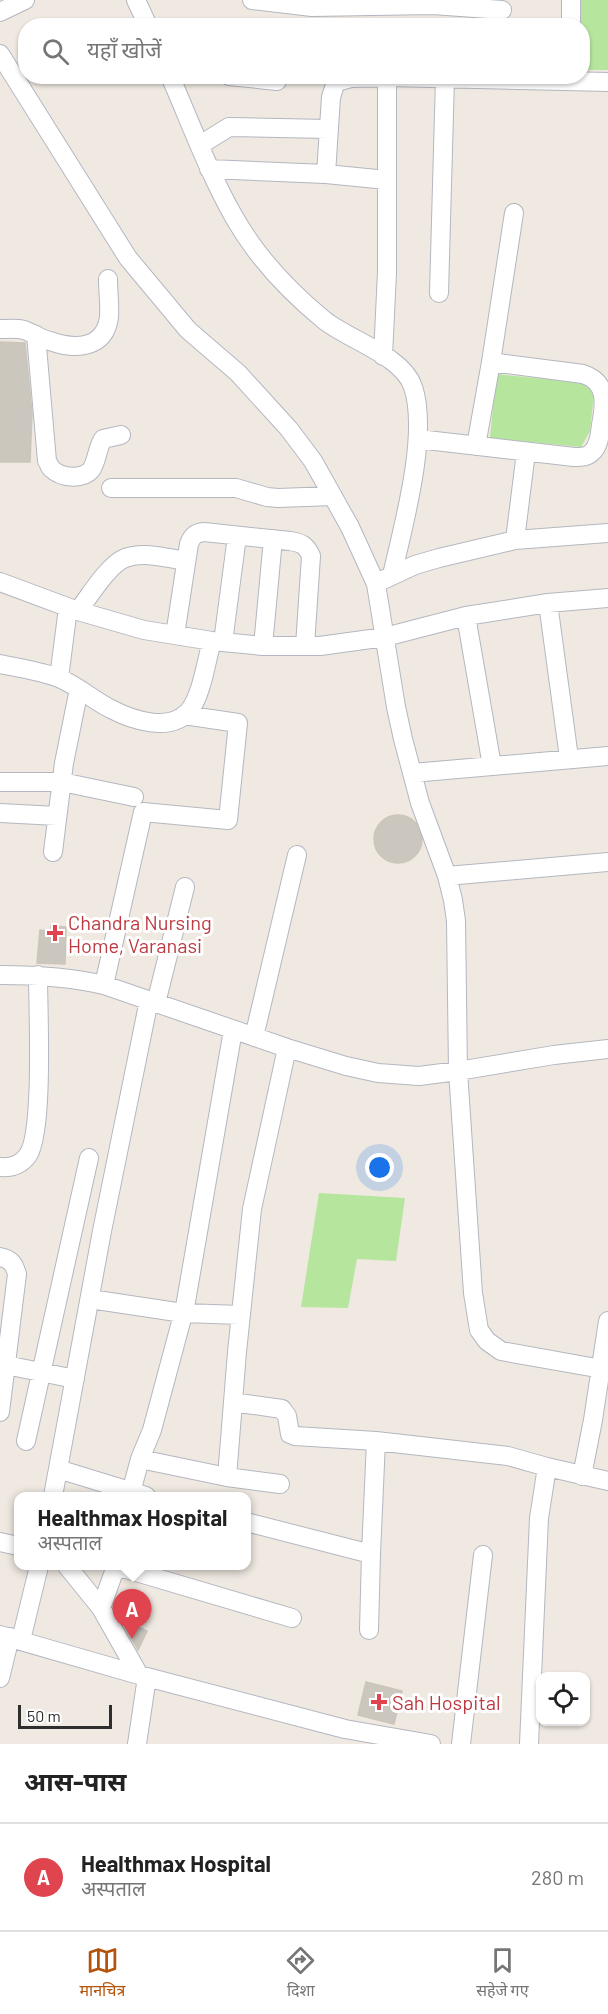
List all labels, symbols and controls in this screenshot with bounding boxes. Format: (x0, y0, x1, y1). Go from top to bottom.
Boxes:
search box (18, 18, 590, 84)
icon: search (39, 35, 72, 68)
text: यहाँ खोजें (87, 36, 162, 62)
place label: Chandra Nursing Home, Varanasi (68, 910, 212, 957)
marker: Chandra Nursing Home, Varanasi (46, 924, 64, 942)
your location (365, 1153, 394, 1182)
popup (14, 1492, 251, 1570)
text: Healthmax Hospital (38, 1504, 227, 1530)
text: अस्पताल (38, 1530, 102, 1554)
pin: A (112, 1590, 152, 1639)
map controls (536, 1672, 590, 1726)
button: locate (536, 1672, 590, 1726)
place label: Sah Hospital (392, 1690, 500, 1714)
marker: Sah Hospital (370, 1693, 388, 1711)
scale bar (18, 1702, 112, 1730)
text: 50 m (27, 1706, 61, 1725)
text: आस-पास (24, 1765, 126, 1796)
text: Healthmax Hospital (81, 1850, 271, 1876)
text: A (37, 1865, 50, 1889)
text: 280 m (531, 1865, 584, 1889)
text: अस्पताल (81, 1876, 146, 1900)
tab: मानचित्र (80, 1944, 125, 2003)
tab: दिशा (284, 1944, 317, 2003)
tab: सहेजे गए (476, 1944, 528, 2003)

